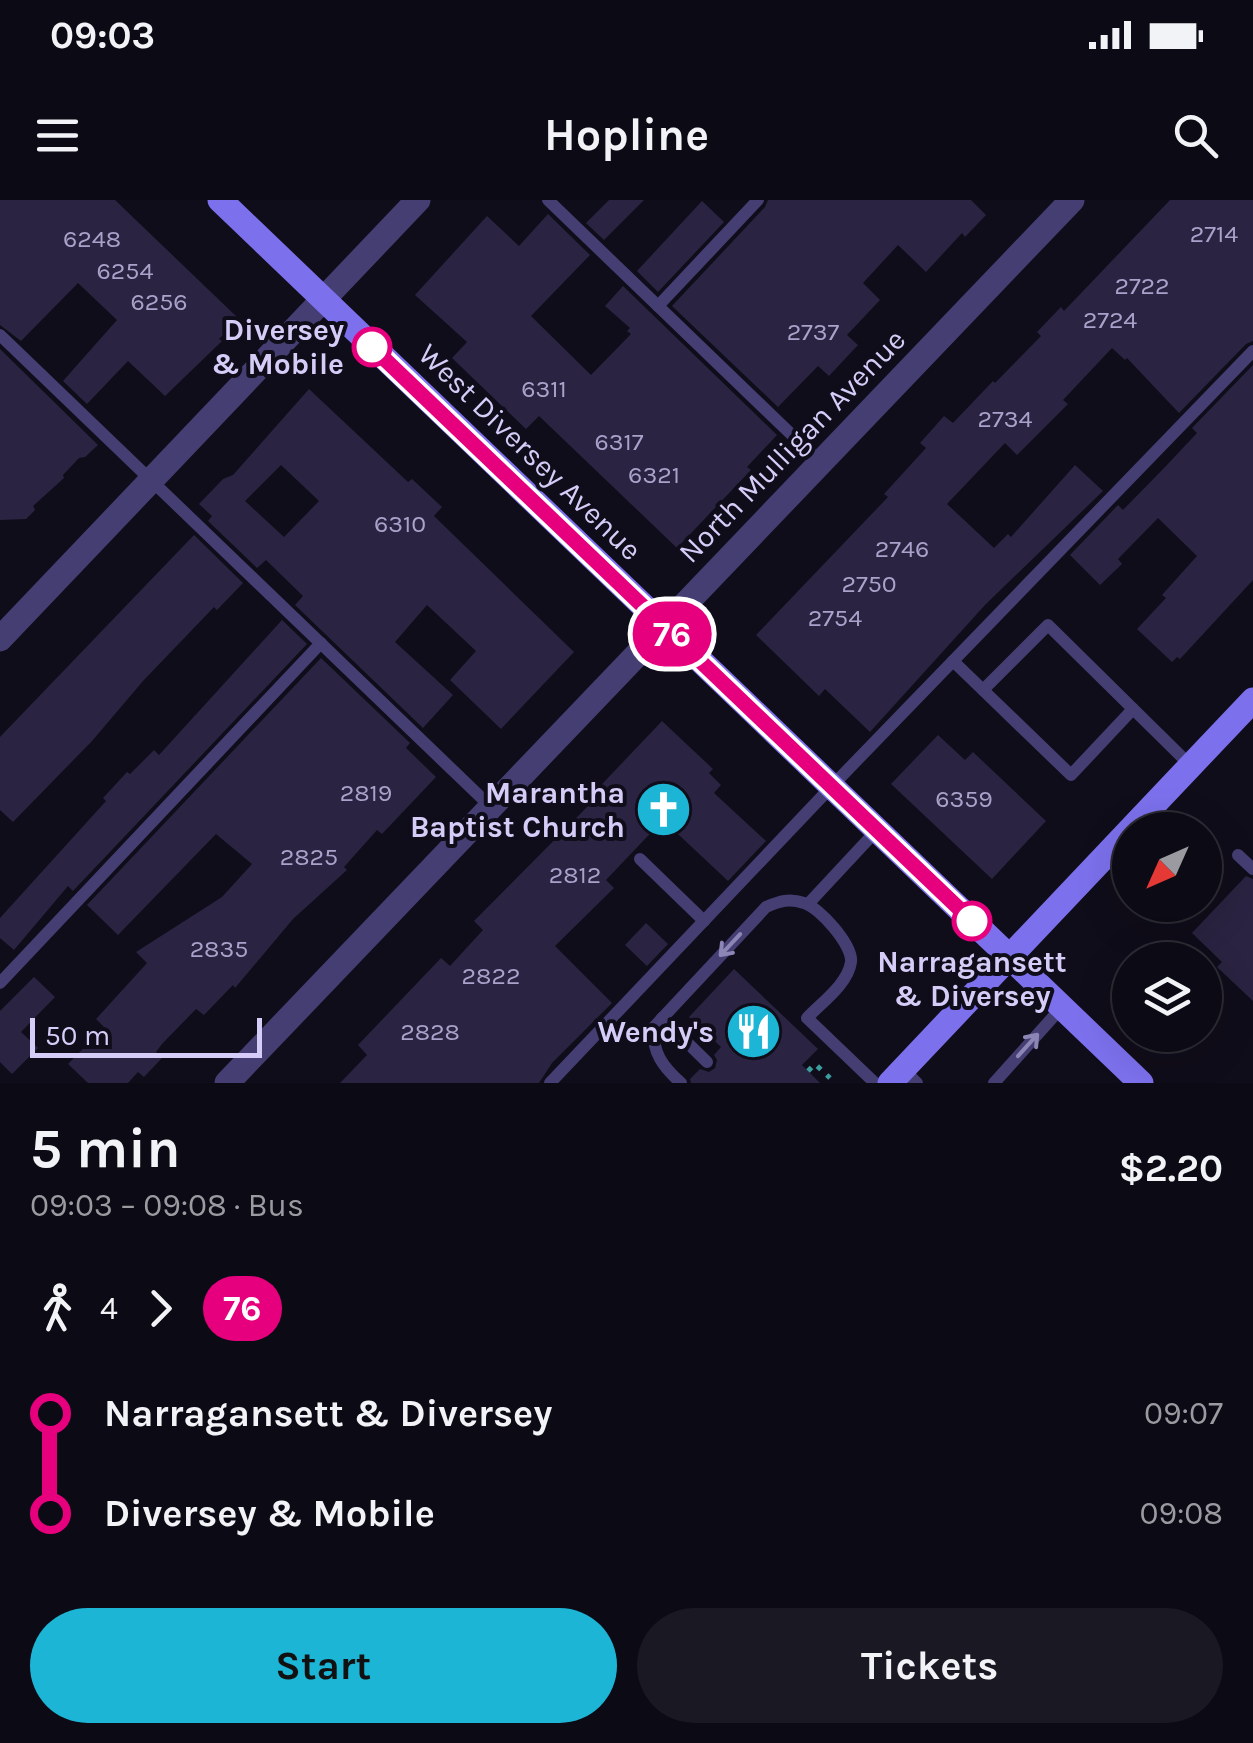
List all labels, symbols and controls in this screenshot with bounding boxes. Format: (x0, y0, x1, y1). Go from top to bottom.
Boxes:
text: 09:03 (50, 13, 155, 58)
icon: menu (30, 108, 85, 163)
icon: search (1168, 108, 1223, 163)
text: Hopline (544, 109, 709, 161)
house number: 2714 (1190, 219, 1238, 248)
house number: 6248 (63, 224, 121, 253)
house number: 6254 (97, 256, 153, 285)
house number: 2722 (1114, 271, 1170, 300)
house number: 6256 (130, 287, 188, 316)
house number: 2724 (1083, 305, 1137, 334)
place label: Diversey & Mobile (211, 312, 344, 382)
house number: 2737 (787, 317, 840, 346)
street label: North Mulligan Avenue (671, 322, 913, 570)
marker: Diversey & Mobile (353, 328, 391, 366)
street label: West Diversey Avenue (411, 336, 649, 568)
house number: 6311 (521, 374, 567, 403)
house number: 2734 (978, 404, 1033, 433)
house number: 6317 (594, 427, 644, 456)
house number: 6321 (628, 460, 680, 489)
house number: 6310 (374, 509, 426, 538)
house number: 2746 (875, 534, 929, 563)
house number: 2750 (841, 569, 897, 598)
line badge: 76 (627, 602, 717, 666)
house number: 2754 (808, 603, 862, 632)
text: 76 (653, 614, 691, 655)
place label: Marantha Baptist Church (410, 775, 625, 845)
house number: 2819 (340, 778, 392, 807)
church icon: Marantha Baptist Church (634, 780, 694, 840)
house number: 6359 (935, 784, 993, 813)
north arrow (1112, 812, 1222, 922)
map controls (1112, 812, 1222, 1052)
house number: 2825 (280, 842, 338, 871)
house number: 2812 (549, 860, 601, 889)
marker: Narragansett & Diversey (953, 902, 991, 940)
one-way arrow (718, 933, 742, 957)
house number: 2835 (190, 934, 248, 963)
button: layers (1112, 942, 1222, 1052)
place label: Narragansett & Diversey (877, 944, 1067, 1014)
house number: 2822 (462, 961, 520, 990)
restaurant icon: Wendy's (723, 1002, 783, 1062)
scale bar (30, 1013, 262, 1058)
place label: Wendy's (597, 1014, 714, 1050)
house number: 2828 (400, 1017, 460, 1046)
text: 50 m (45, 1019, 110, 1052)
one-way arrow (1016, 1033, 1039, 1058)
text: 5 min (30, 1117, 180, 1181)
text: $2.20 (1119, 1146, 1223, 1191)
text: 09:03 – 09:08 · Bus (30, 1187, 304, 1224)
icon: walk (30, 1281, 85, 1336)
icon: forward (133, 1281, 188, 1336)
text: 76 (223, 1288, 262, 1329)
text: 4 (100, 1290, 118, 1327)
text: Narragansett & Diversey (104, 1391, 552, 1436)
text: 09:07 (1144, 1395, 1223, 1432)
text: Diversey & Mobile (104, 1491, 435, 1536)
text: 09:08 (1139, 1495, 1223, 1532)
button: Start (30, 1608, 617, 1723)
button: Tickets (637, 1608, 1223, 1723)

